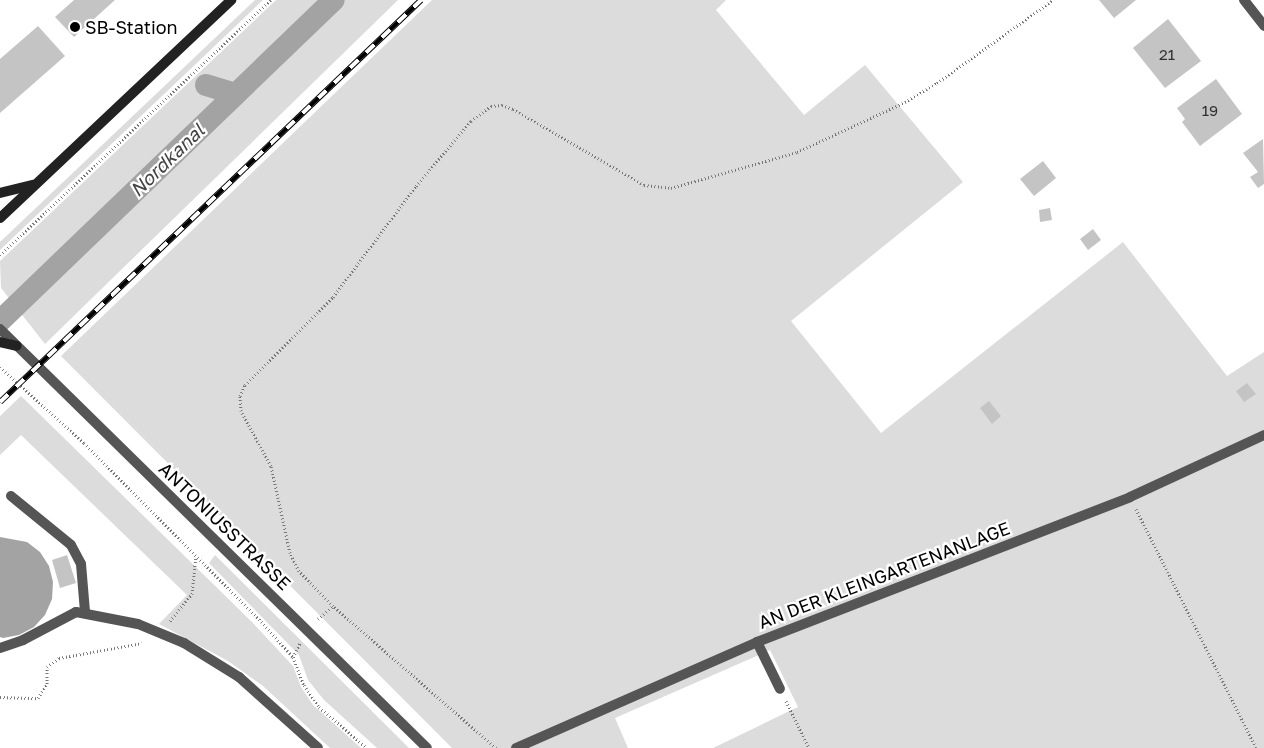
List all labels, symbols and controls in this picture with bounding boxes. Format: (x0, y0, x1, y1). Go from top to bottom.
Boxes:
place label: SB-Station (85, 16, 178, 38)
marker: SB-Station (69, 21, 81, 33)
house number: 21 (1159, 46, 1175, 64)
house number: 19 (1202, 102, 1218, 120)
water label: Nordkanal (125, 119, 209, 201)
street label: ANTONIUSSTRASSE (155, 458, 295, 594)
street label: AN DER KLEINGARTENANLAGE (755, 517, 1013, 633)

